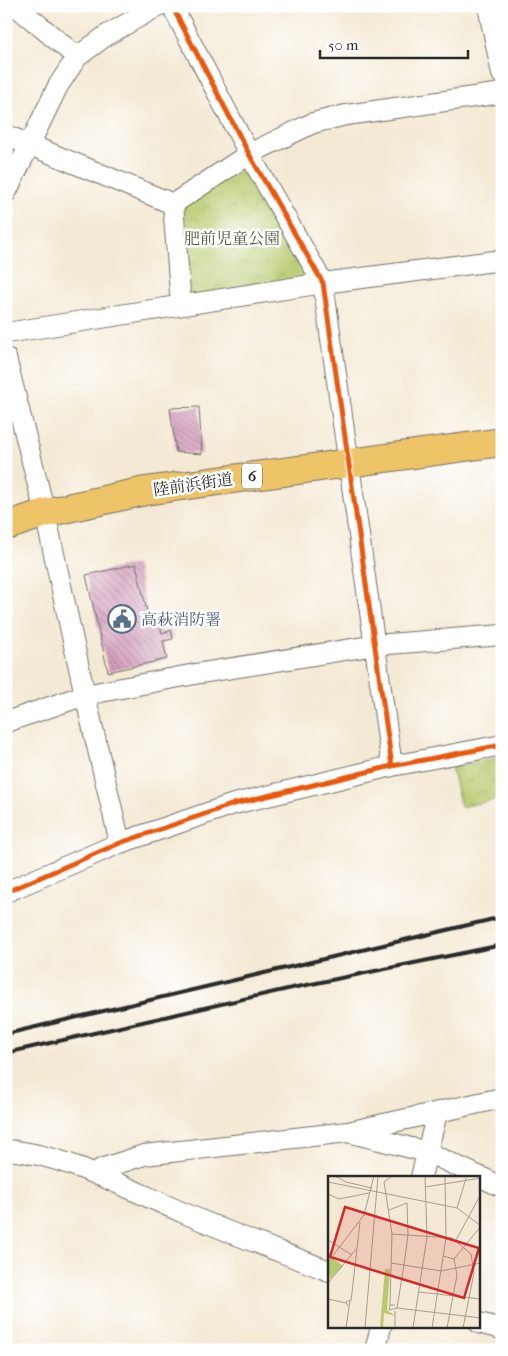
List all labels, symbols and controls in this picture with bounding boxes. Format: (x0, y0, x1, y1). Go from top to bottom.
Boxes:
scale bar (320, 28, 468, 60)
text: 50 m (328, 36, 359, 54)
park label: 肥前児童公園 (184, 229, 280, 248)
road number: 6 (242, 464, 262, 488)
street label: 陸前浜街道 (152, 470, 234, 499)
public building icon: 高萩消防署 (107, 604, 137, 634)
place label: 高萩消防署 (141, 610, 221, 629)
inset map (328, 1176, 480, 1328)

